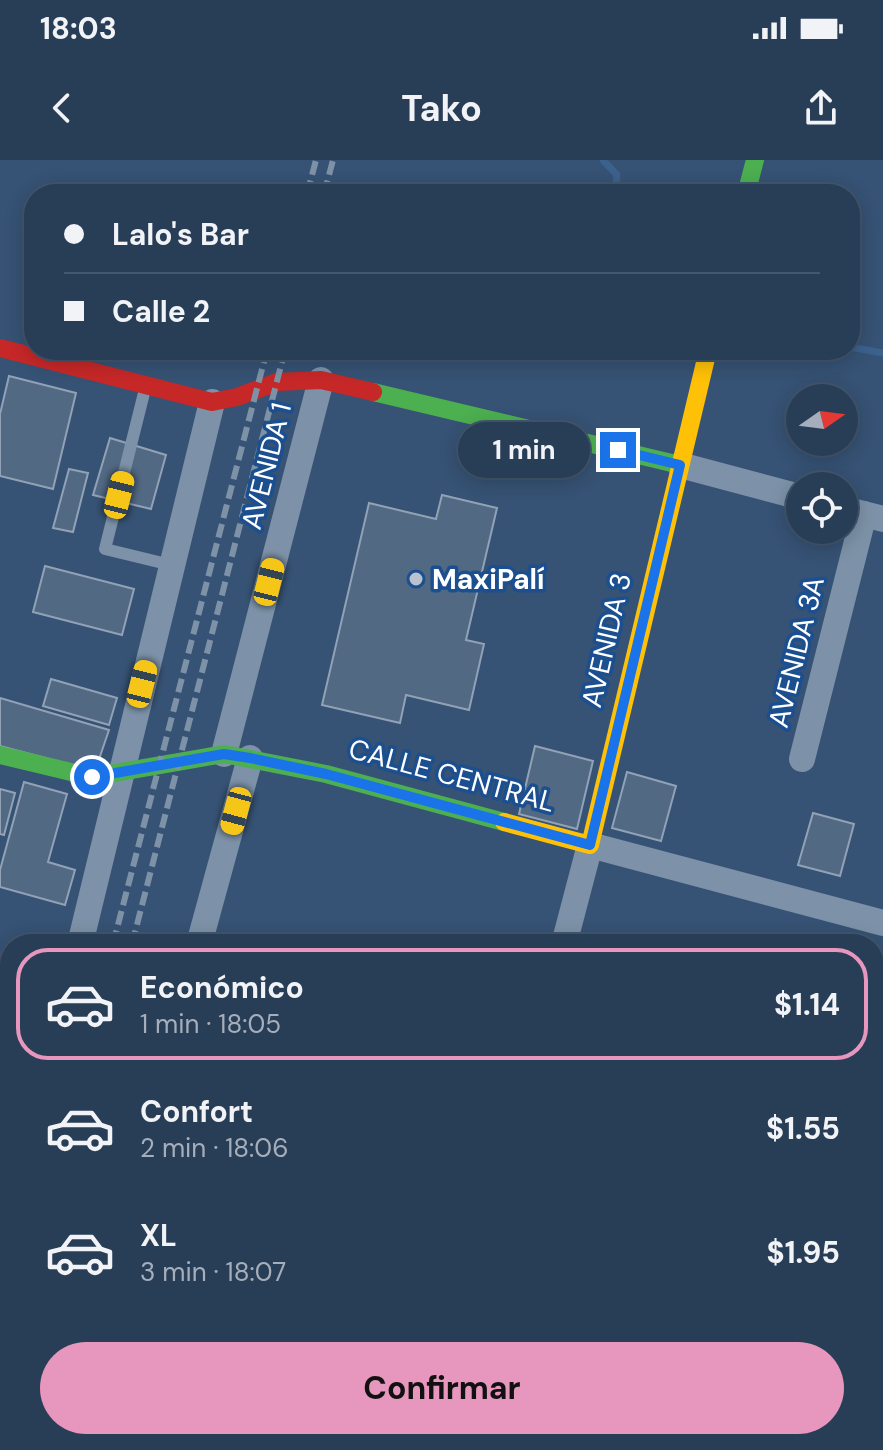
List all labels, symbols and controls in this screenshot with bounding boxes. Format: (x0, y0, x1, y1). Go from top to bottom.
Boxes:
text: 18:03 (40, 9, 117, 48)
text: Tako (401, 85, 482, 132)
icon: back (40, 86, 84, 130)
icon: share (799, 86, 843, 130)
text: Lalo's Bar (112, 215, 249, 254)
text: Calle 2 (112, 292, 210, 331)
north arrow (786, 384, 858, 456)
map controls (786, 384, 858, 544)
street label: AVENIDA 1 (233, 399, 300, 533)
callout: 1 min (458, 422, 590, 478)
route end (600, 432, 636, 468)
text: 1 min (492, 433, 556, 467)
car (102, 469, 136, 521)
button: locate (786, 472, 858, 544)
car (252, 556, 286, 608)
place label: MaxiPalí (432, 561, 545, 598)
street label: AVENIDA 3 (573, 569, 640, 711)
marker: MaxiPalí (407, 570, 425, 588)
street label: AVENIDA 3A (760, 573, 833, 731)
car (125, 658, 159, 710)
street label: CALLE CENTRAL (345, 730, 559, 821)
route start (74, 759, 110, 795)
car (218, 785, 254, 837)
icon: car (44, 968, 116, 1040)
text: Económico (140, 968, 304, 1007)
text: $1.14 (774, 985, 840, 1024)
text: 1 min · 18:05 (140, 1007, 281, 1041)
icon: car (44, 1092, 116, 1164)
text: Confort (140, 1092, 253, 1131)
text: $1.55 (766, 1109, 840, 1148)
text: 2 min · 18:06 (140, 1131, 289, 1165)
icon: car (44, 1216, 116, 1288)
text: XL (140, 1216, 177, 1255)
text: $1.95 (767, 1233, 840, 1272)
text: 3 min · 18:07 (140, 1255, 286, 1289)
button: Confirmar (40, 1342, 844, 1434)

